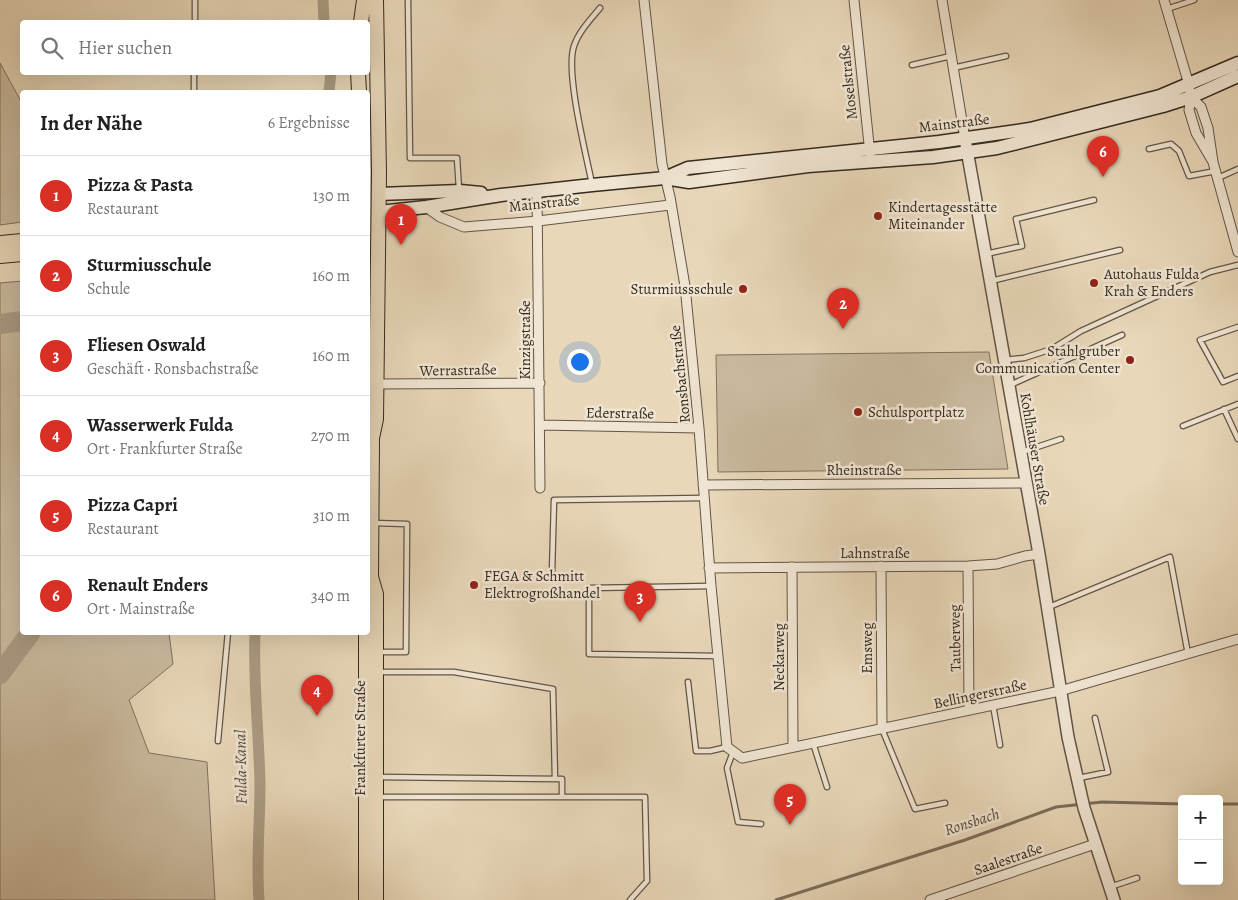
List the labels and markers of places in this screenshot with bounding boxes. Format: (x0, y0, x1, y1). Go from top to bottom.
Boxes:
pin: 6 (1087, 136, 1119, 177)
place label: Kindertagesstätte Miteinander (888, 197, 997, 234)
pin: 1 (385, 204, 417, 245)
marker: Kindertagesstätte Miteinander (872, 210, 884, 222)
place label: Autohaus Fulda Krah & Enders (1103, 264, 1200, 301)
marker: Autohaus Fulda Krah & Enders (1088, 277, 1100, 289)
place label: Sturmiussschule (630, 279, 733, 299)
marker: Sturmiussschule (737, 283, 749, 295)
pin: 2 (827, 288, 859, 329)
place label: Stahlgruber Communication Center (975, 341, 1120, 378)
marker: Stahlgruber Communication Center (1124, 354, 1136, 366)
place label: Schulsportplatz (868, 402, 964, 422)
marker: Schulsportplatz (852, 406, 864, 418)
place label: FEGA & Schmitt Elektrogroßhandel (484, 566, 600, 603)
marker: FEGA & Schmitt Elektrogroßhandel (468, 579, 480, 591)
pin: 3 (624, 581, 656, 622)
pin: 4 (301, 675, 333, 716)
pin: 5 (774, 784, 806, 825)

